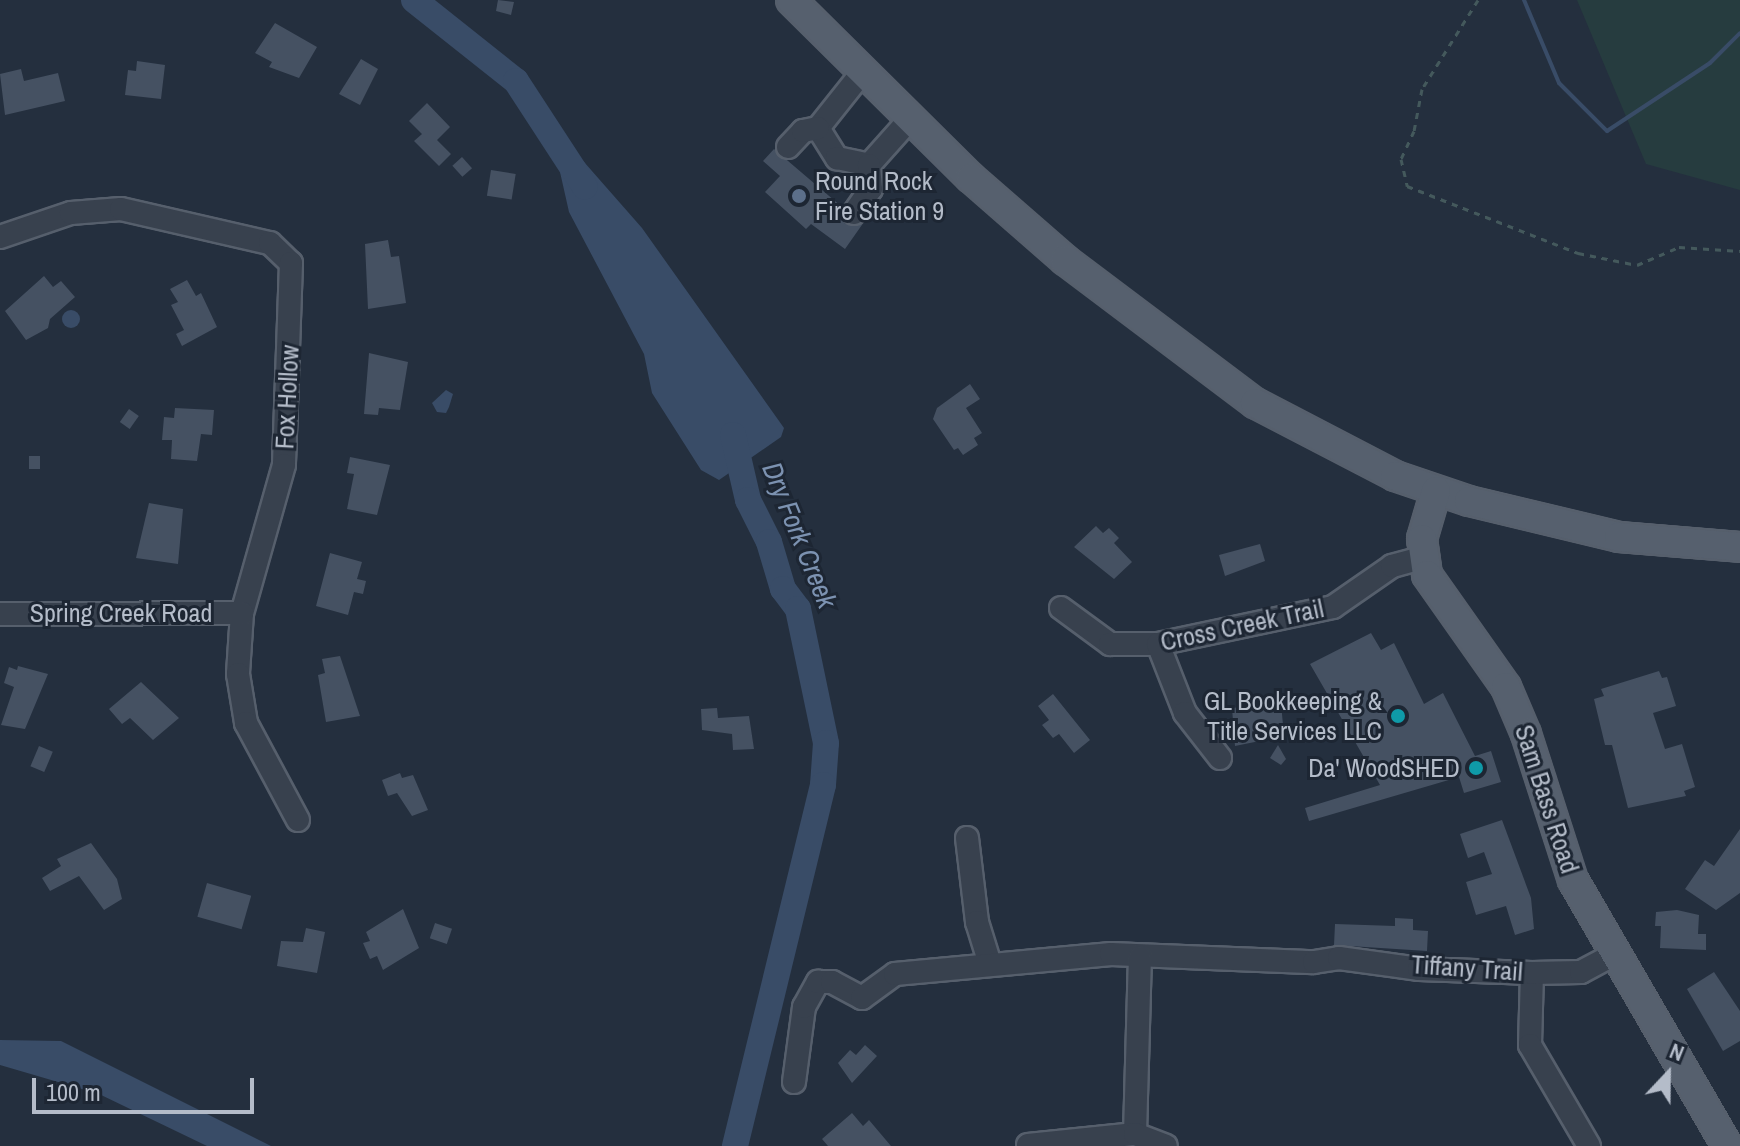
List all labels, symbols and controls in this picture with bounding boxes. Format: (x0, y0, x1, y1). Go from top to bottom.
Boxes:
place label: Round Rock Fire Station 9 (815, 165, 944, 226)
marker: Round Rock Fire Station 9 (790, 187, 808, 205)
street label: Fox Hollow (269, 344, 305, 450)
water label: Dry Fork Creek (755, 457, 845, 613)
street label: Cross Creek Trail (1157, 592, 1327, 658)
street label: Spring Creek Road (30, 597, 212, 629)
place label: GL Bookkeeping & Title Services LLC (1203, 685, 1382, 746)
marker: GL Bookkeeping & Title Services LLC (1389, 707, 1407, 725)
street label: Sam Bass Road (1508, 721, 1586, 877)
place label: Da' WoodSHED (1308, 752, 1460, 784)
marker: Da' WoodSHED (1467, 759, 1485, 777)
street label: Tiffany Trail (1410, 949, 1524, 987)
north arrow (1628, 1034, 1708, 1114)
text: N (1665, 1035, 1689, 1068)
scale bar (36, 1062, 258, 1112)
text: 100 m (46, 1076, 101, 1108)

